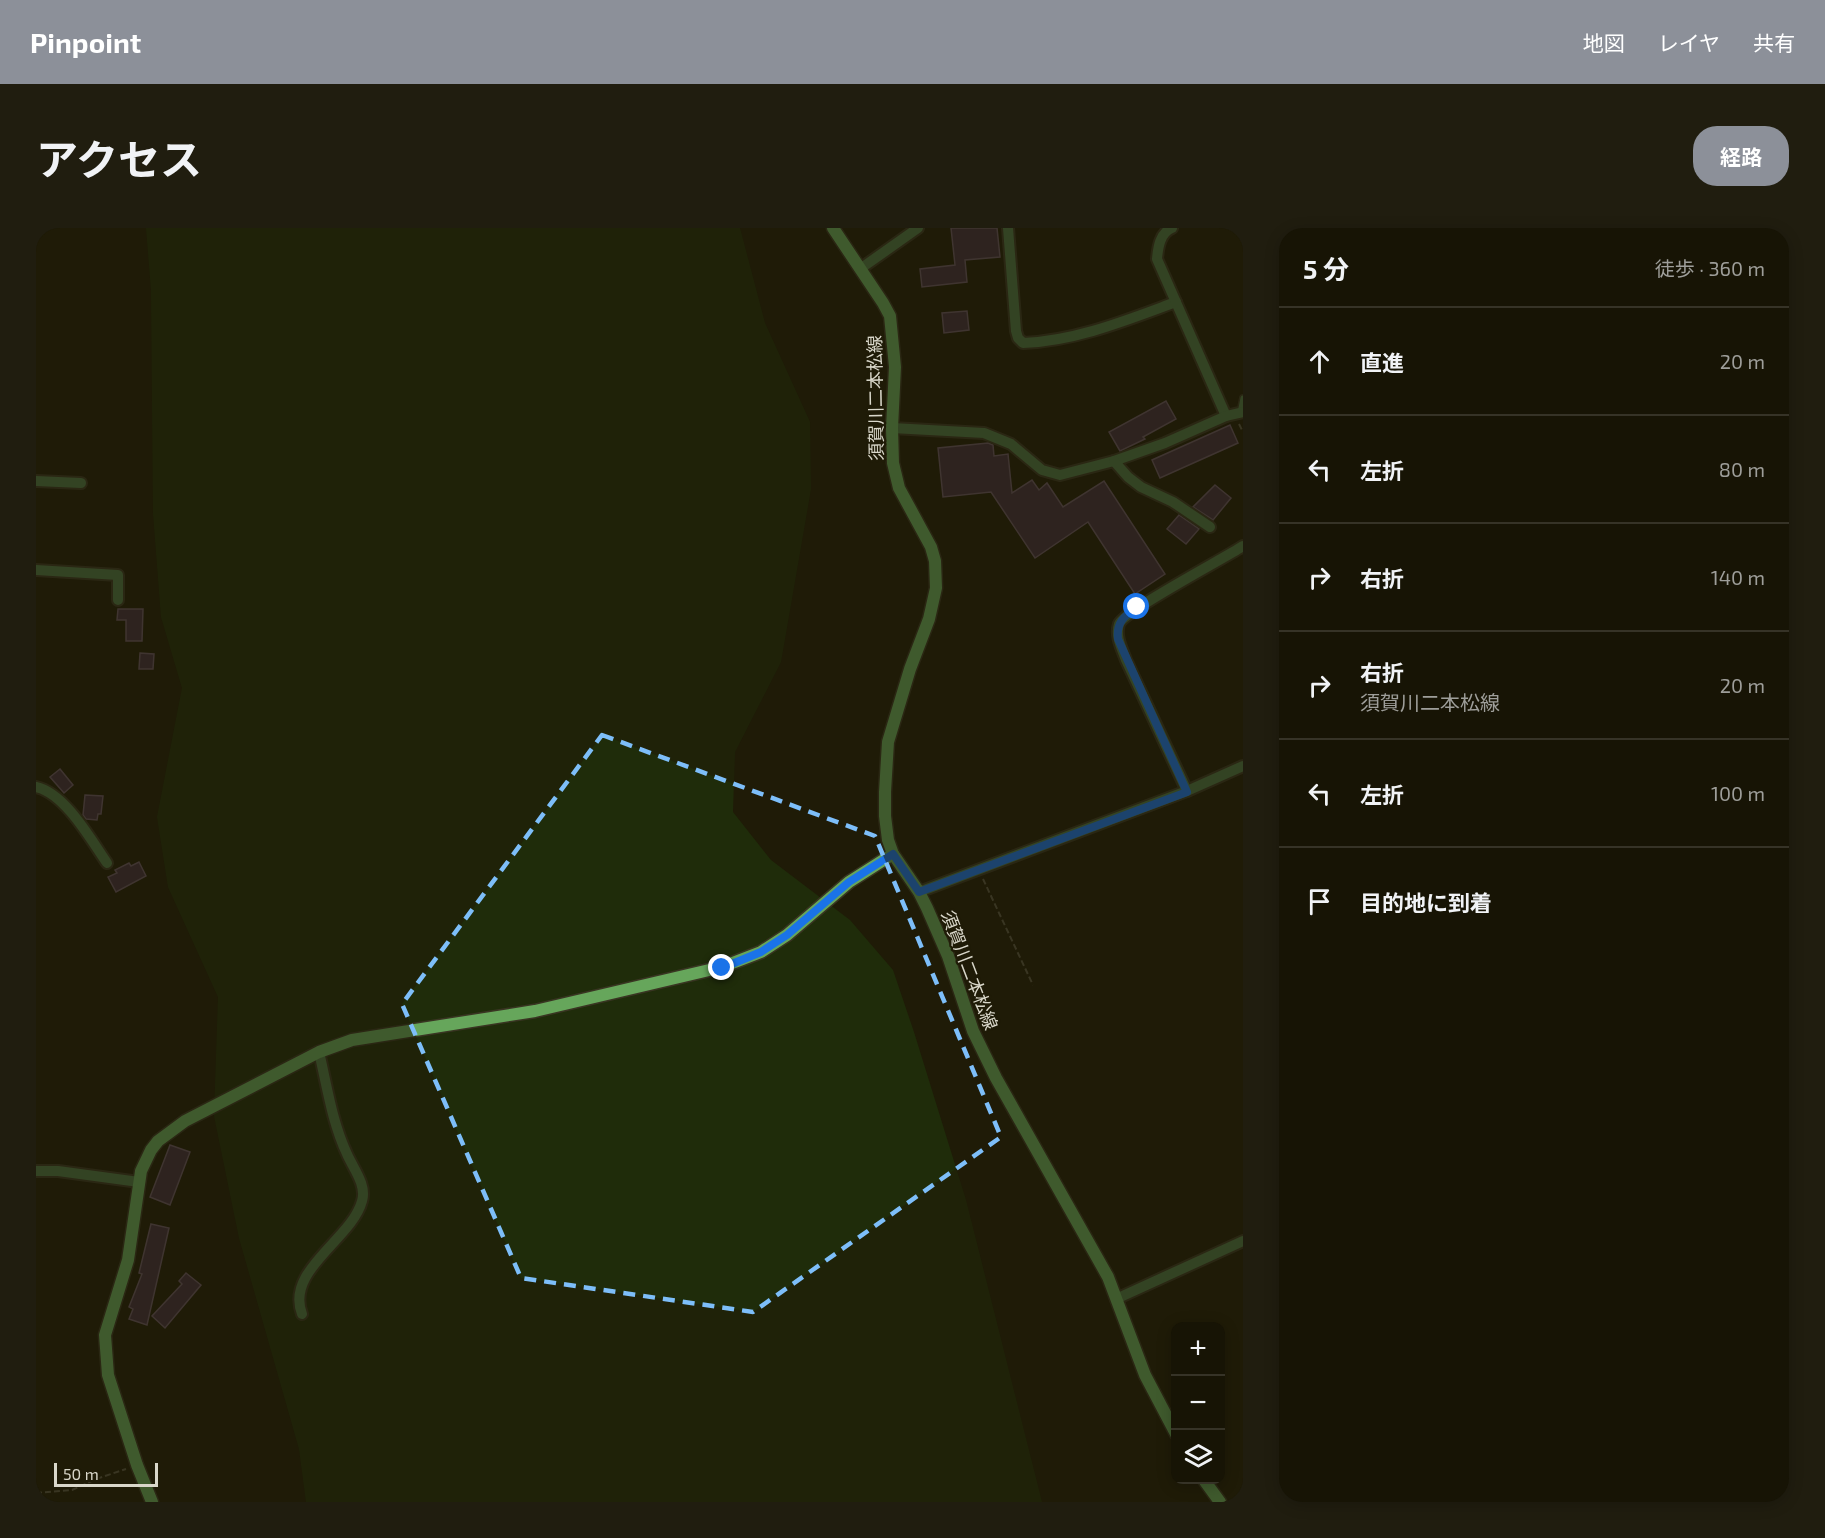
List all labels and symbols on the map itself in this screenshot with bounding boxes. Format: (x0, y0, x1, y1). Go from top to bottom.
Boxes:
street label: 須賀川二本松線 (863, 335, 887, 461)
route start (1123, 593, 1149, 619)
street label: 須賀川二本松線 (937, 907, 1003, 1033)
route end (708, 954, 734, 980)
scale bar (54, 1460, 158, 1488)

